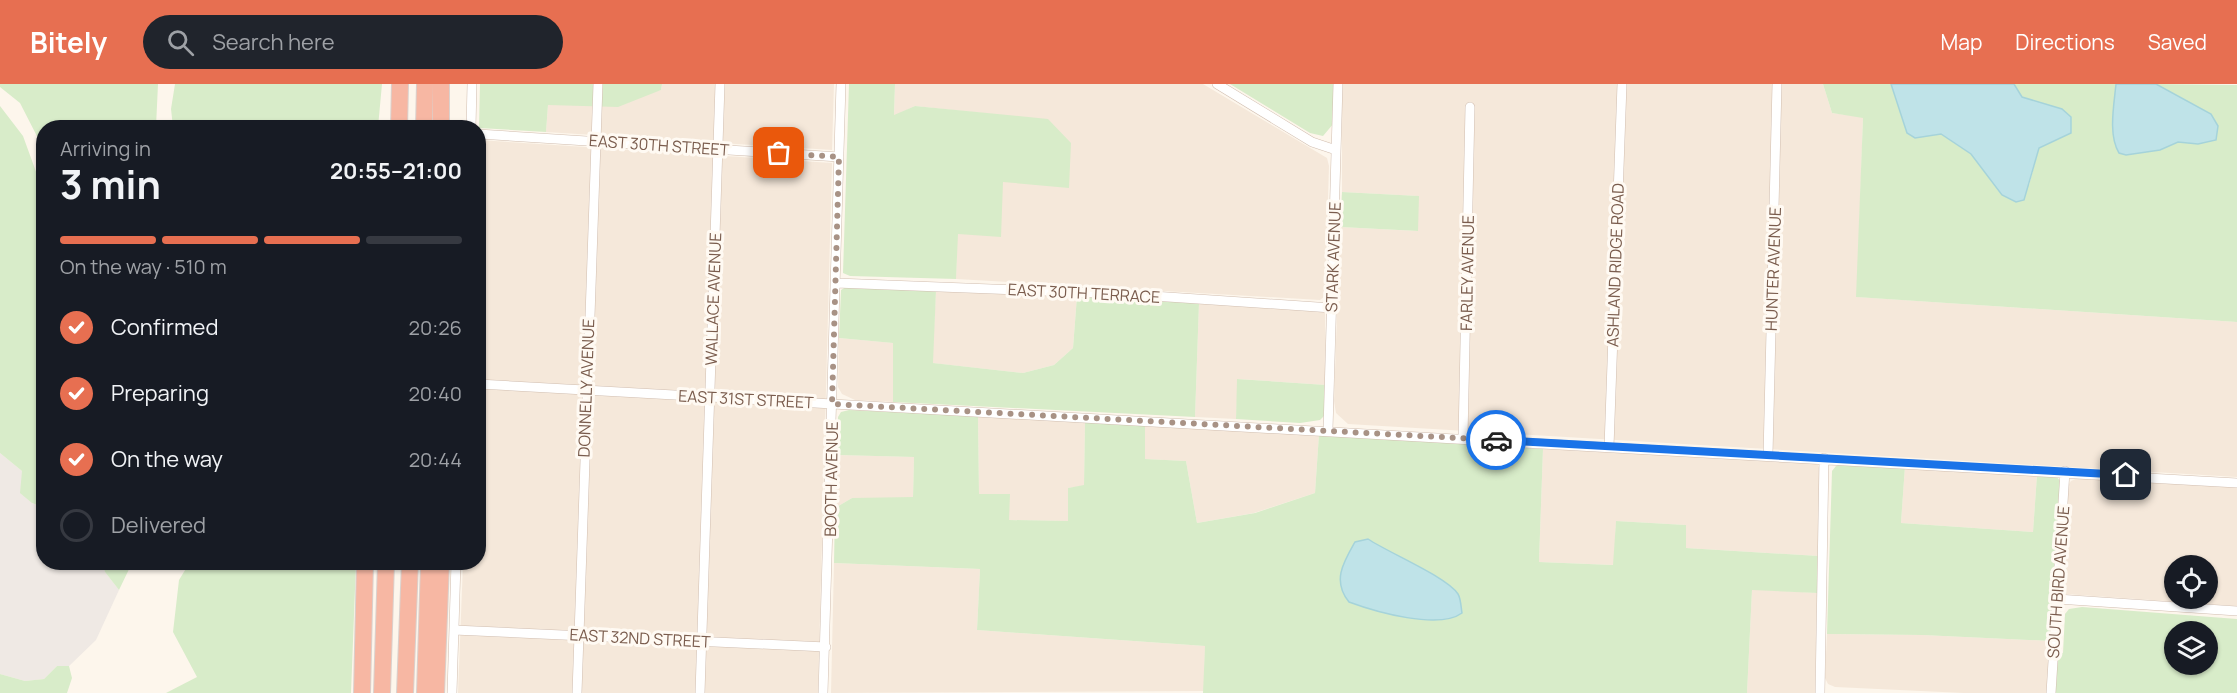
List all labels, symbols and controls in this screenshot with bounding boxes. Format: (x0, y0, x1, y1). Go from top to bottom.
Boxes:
search box (143, 15, 563, 69)
text: Bitely (30, 23, 107, 61)
icon: search (164, 26, 197, 59)
text: Search here (212, 27, 335, 57)
text: Map (1941, 28, 1982, 56)
text: Directions (2015, 28, 2115, 56)
text: Saved (2148, 28, 2207, 56)
pin (753, 127, 804, 178)
street label: EAST 30TH STREET (588, 129, 730, 161)
text: Arriving in (60, 135, 151, 162)
icon: bag (762, 136, 795, 169)
text: 20:55–21:00 (330, 156, 462, 186)
text: 3 min (60, 157, 161, 211)
street label: ASHLAND RIDGE ROAD (1601, 182, 1629, 347)
street label: STARK AVENUE (1320, 201, 1346, 313)
street label: HUNTER AVENUE (1760, 207, 1786, 331)
street label: FARLEY AVENUE (1455, 215, 1479, 331)
street label: WALLACE AVENUE (700, 232, 726, 366)
text: On the way · 510 m (60, 253, 227, 280)
street label: EAST 30TH TERRACE (1007, 278, 1161, 308)
icon: check (60, 311, 93, 344)
text: Confirmed (111, 312, 219, 342)
text: 20:26 (409, 314, 462, 341)
street label: DONNELLY AVENUE (573, 318, 599, 458)
icon: check (60, 377, 93, 410)
text: Preparing (111, 378, 209, 408)
text: 20:40 (408, 380, 462, 407)
street label: EAST 31ST STREET (678, 384, 815, 414)
courier (1466, 410, 1526, 470)
street label: BOOTH AVENUE (819, 421, 843, 537)
icon: car (1480, 424, 1513, 457)
icon: check (60, 443, 93, 476)
text: On the way (111, 444, 223, 474)
text: 20:44 (409, 446, 462, 473)
pin (2100, 449, 2151, 500)
icon: home (2109, 458, 2142, 491)
street label: SOUTH BIRD AVENUE (2042, 505, 2074, 659)
text: Delivered (111, 510, 206, 540)
map controls (2164, 555, 2218, 675)
button: locate (2164, 555, 2218, 609)
button: layers (2164, 621, 2218, 675)
street label: EAST 32ND STREET (569, 623, 712, 653)

